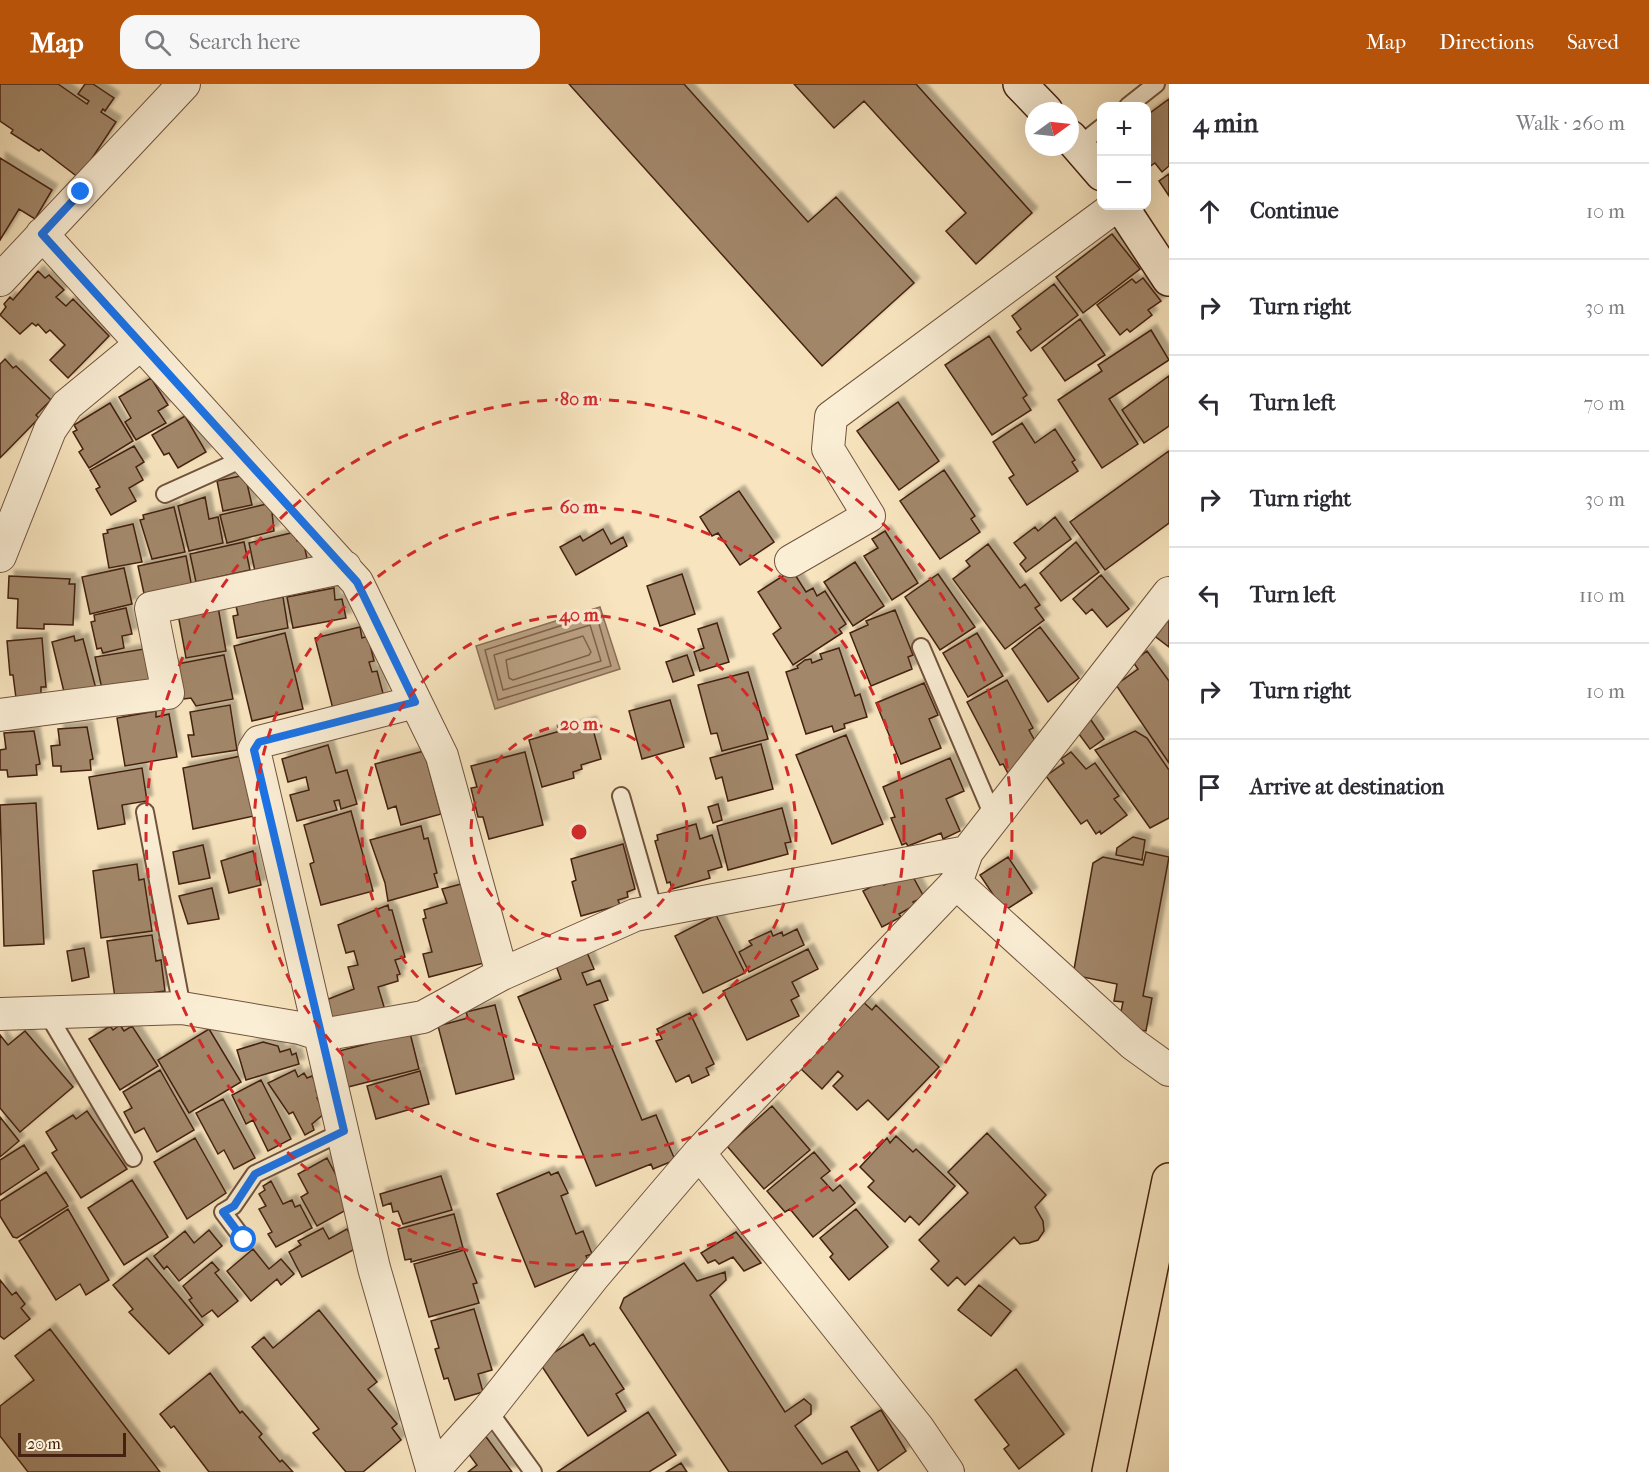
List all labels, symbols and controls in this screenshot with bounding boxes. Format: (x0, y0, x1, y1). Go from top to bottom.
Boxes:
search box (120, 15, 540, 69)
text: Map (30, 26, 84, 59)
icon: search (141, 26, 174, 59)
text: Search here (189, 29, 300, 55)
text: Map (1366, 30, 1406, 54)
text: Directions (1439, 30, 1534, 54)
text: Saved (1567, 30, 1619, 54)
north arrow (1025, 102, 1079, 156)
map controls (1097, 102, 1151, 210)
button: + (1097, 102, 1151, 156)
text: 4 min (1193, 108, 1258, 139)
text: Walk · 260 m (1516, 112, 1625, 135)
button: − (1097, 156, 1151, 210)
route end (67, 178, 93, 204)
icon: ahead (1193, 195, 1226, 228)
text: Continue (1250, 198, 1339, 224)
text: 10 m (1586, 200, 1625, 223)
icon: right (1193, 291, 1226, 324)
text: Turn right (1250, 294, 1351, 320)
text: 30 m (1585, 296, 1625, 319)
icon: left (1193, 387, 1226, 420)
text: 80 m (560, 389, 599, 410)
text: Turn left (1250, 390, 1336, 416)
text: 70 m (1583, 392, 1625, 415)
icon: right (1193, 483, 1226, 516)
text: Turn right (1250, 486, 1351, 512)
text: 30 m (1585, 488, 1625, 511)
text: 60 m (560, 497, 599, 518)
icon: left (1193, 579, 1226, 612)
text: Turn left (1250, 582, 1336, 608)
text: 110 m (1579, 584, 1625, 607)
text: 40 m (558, 605, 600, 626)
icon: right (1193, 675, 1226, 708)
text: Turn right (1250, 678, 1351, 704)
text: 10 m (1586, 680, 1625, 703)
text: 20 m (560, 714, 599, 735)
icon: arrive (1193, 771, 1226, 804)
text: Arrive at destination (1250, 774, 1444, 800)
centre of rings (569, 822, 589, 842)
route start (230, 1226, 256, 1252)
scale bar (18, 1430, 126, 1458)
text: 20 m (27, 1434, 61, 1453)

